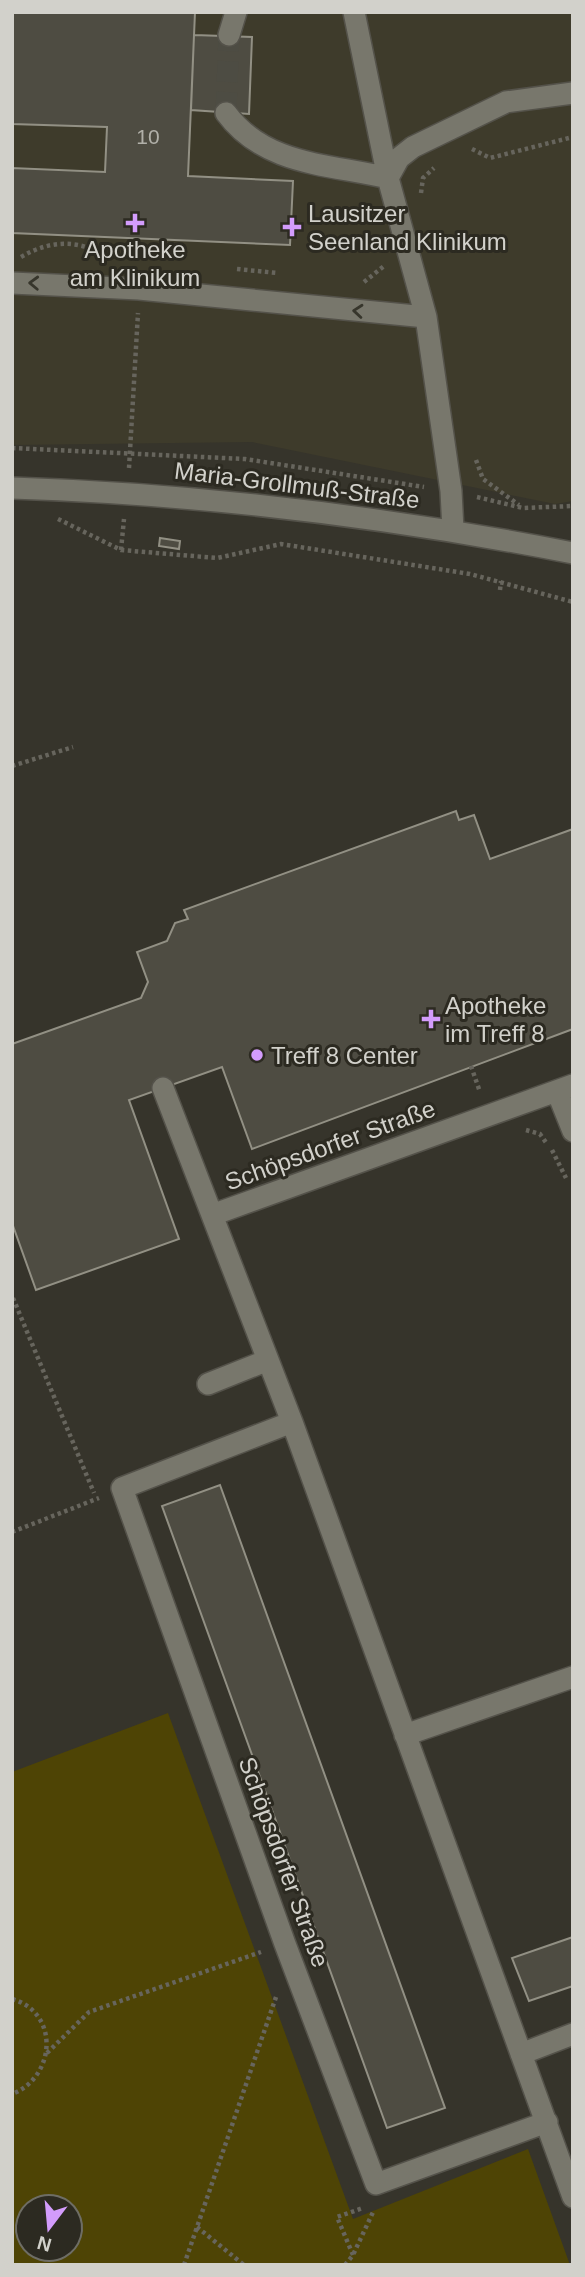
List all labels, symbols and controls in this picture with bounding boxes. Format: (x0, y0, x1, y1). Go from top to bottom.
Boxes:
house number: 10 (136, 125, 160, 148)
place label: Lausitzer Seenland Klinikum (308, 200, 507, 255)
marker: Apotheke am Klinikum (127, 215, 143, 231)
marker: Lausitzer Seenland Klinikum (282, 217, 302, 237)
place label: Apotheke am Klinikum (70, 236, 200, 291)
one-way arrow (28, 275, 39, 291)
one-way arrow (353, 303, 364, 318)
street label: Maria-Grollmuß-Straße (173, 457, 421, 513)
place label: Apotheke im Treff 8 (445, 992, 546, 1047)
marker: Apotheke im Treff 8 (423, 1011, 439, 1027)
place label: Treff 8 Center (271, 1042, 418, 1069)
marker: Treff 8 Center (249, 1047, 265, 1063)
street label: Schöpsdorfer Straße (221, 1094, 439, 1196)
street label: Schöpsdorfer Straße (233, 1753, 335, 1971)
north arrow (14, 2193, 84, 2263)
text: N (35, 2232, 54, 2256)

